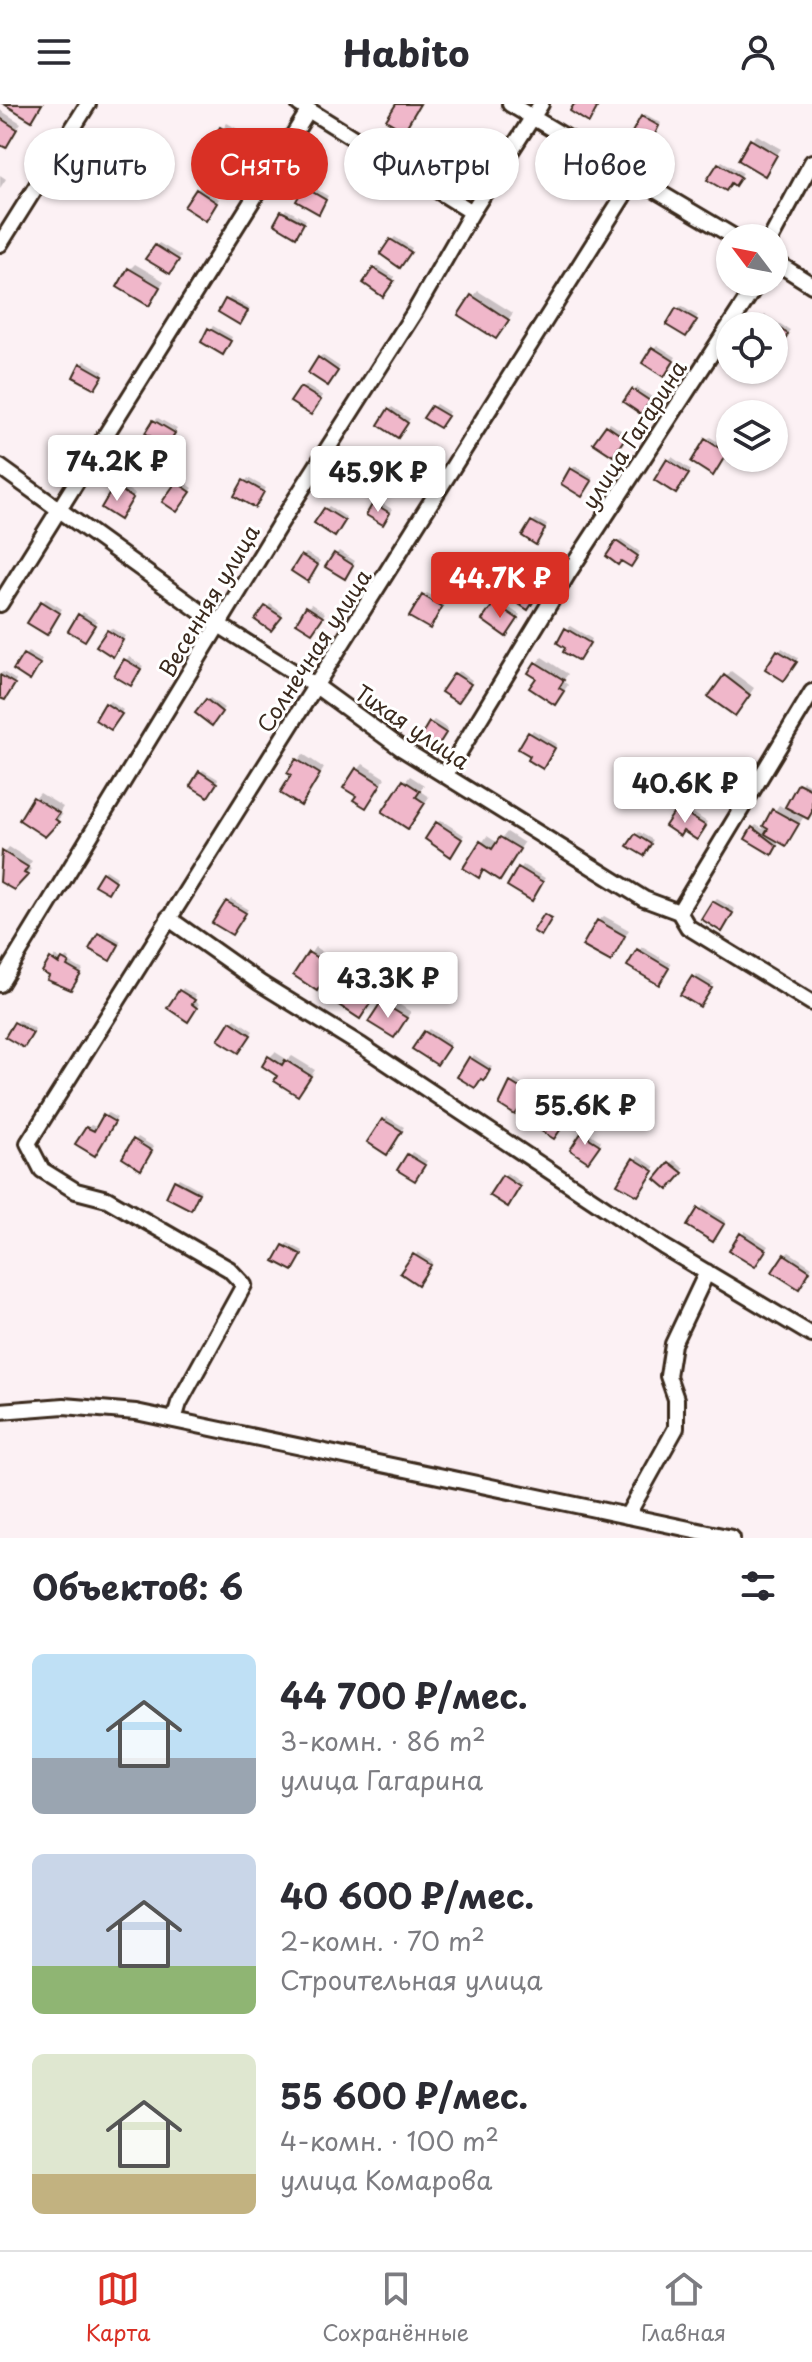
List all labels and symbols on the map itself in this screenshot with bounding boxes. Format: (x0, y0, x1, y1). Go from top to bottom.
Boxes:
north arrow (716, 224, 788, 296)
street label: улица Гагарина (572, 353, 694, 515)
pin: 74.2K ₽ (43, 435, 191, 503)
pin: 45.9K ₽ (304, 446, 452, 514)
street label: Весенняя улица (149, 517, 267, 683)
pin: 44.7K ₽ (426, 552, 574, 620)
street label: Солнечная улица (248, 561, 378, 738)
street label: Тихая улица (349, 675, 477, 777)
pin: 40.6K ₽ (611, 757, 759, 825)
pin: 43.3K ₽ (314, 952, 462, 1020)
pin: 55.6K ₽ (511, 1079, 659, 1147)

